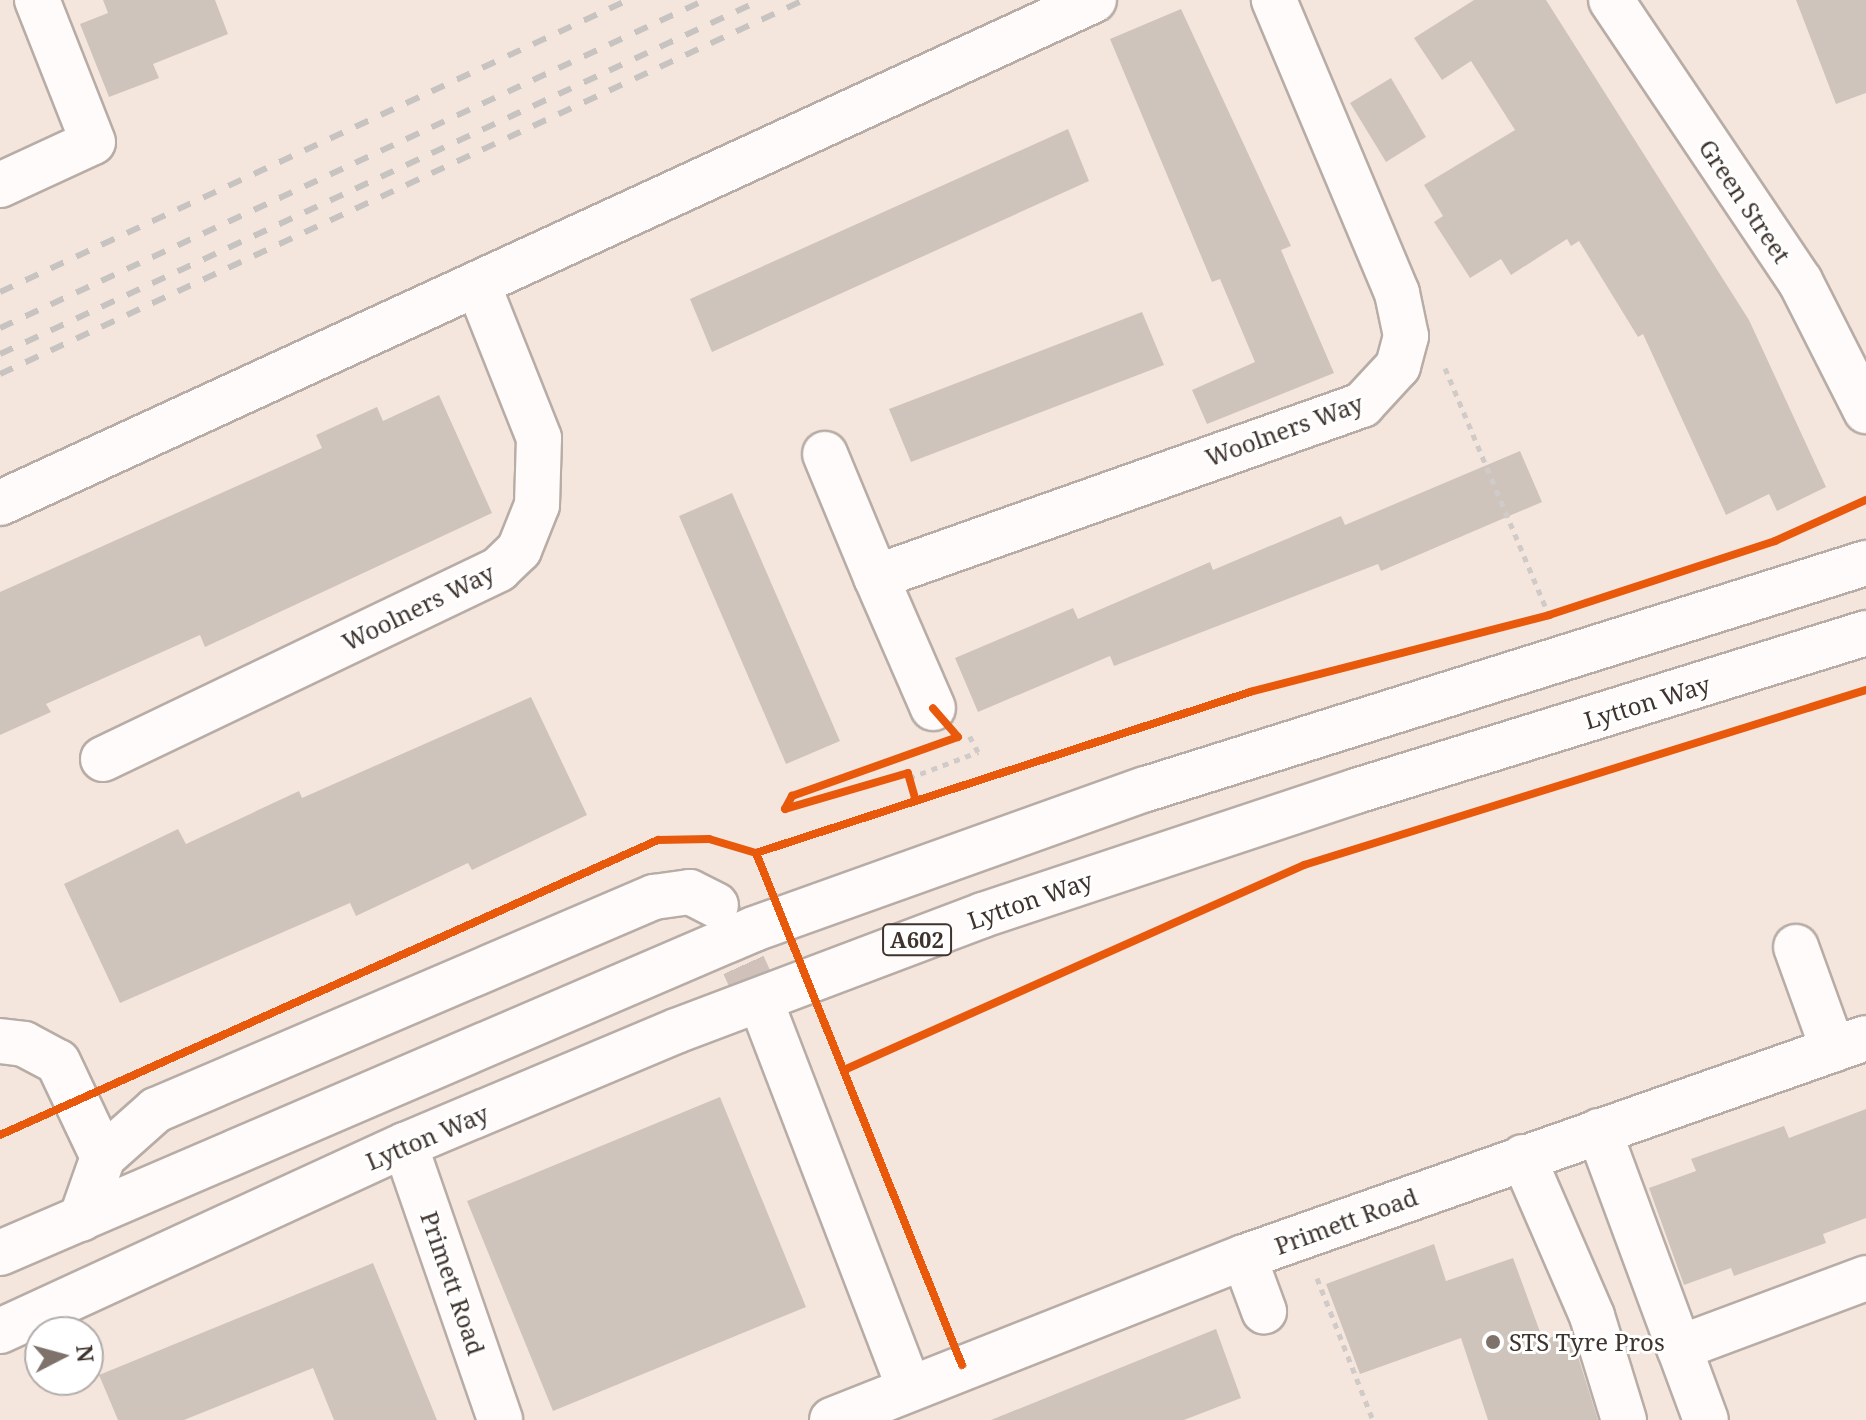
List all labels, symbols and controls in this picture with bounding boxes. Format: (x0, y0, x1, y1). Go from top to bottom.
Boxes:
street label: Green Street (1693, 134, 1797, 268)
street label: Woolners Way (1201, 388, 1367, 472)
street label: Woolners Way (337, 558, 499, 656)
street label: Lytton Way (1580, 669, 1714, 735)
street label: Lytton Way (964, 865, 1096, 935)
road number: A602 (881, 922, 953, 958)
street label: Lytton Way (361, 1098, 493, 1176)
street label: Primett Road (1271, 1182, 1421, 1260)
street label: Primett Road (415, 1207, 491, 1359)
north arrow (24, 1316, 104, 1396)
place label: STS Tyre Pros (1509, 1328, 1665, 1356)
marker: STS Tyre Pros (1484, 1333, 1502, 1351)
text: N (70, 1344, 102, 1364)

